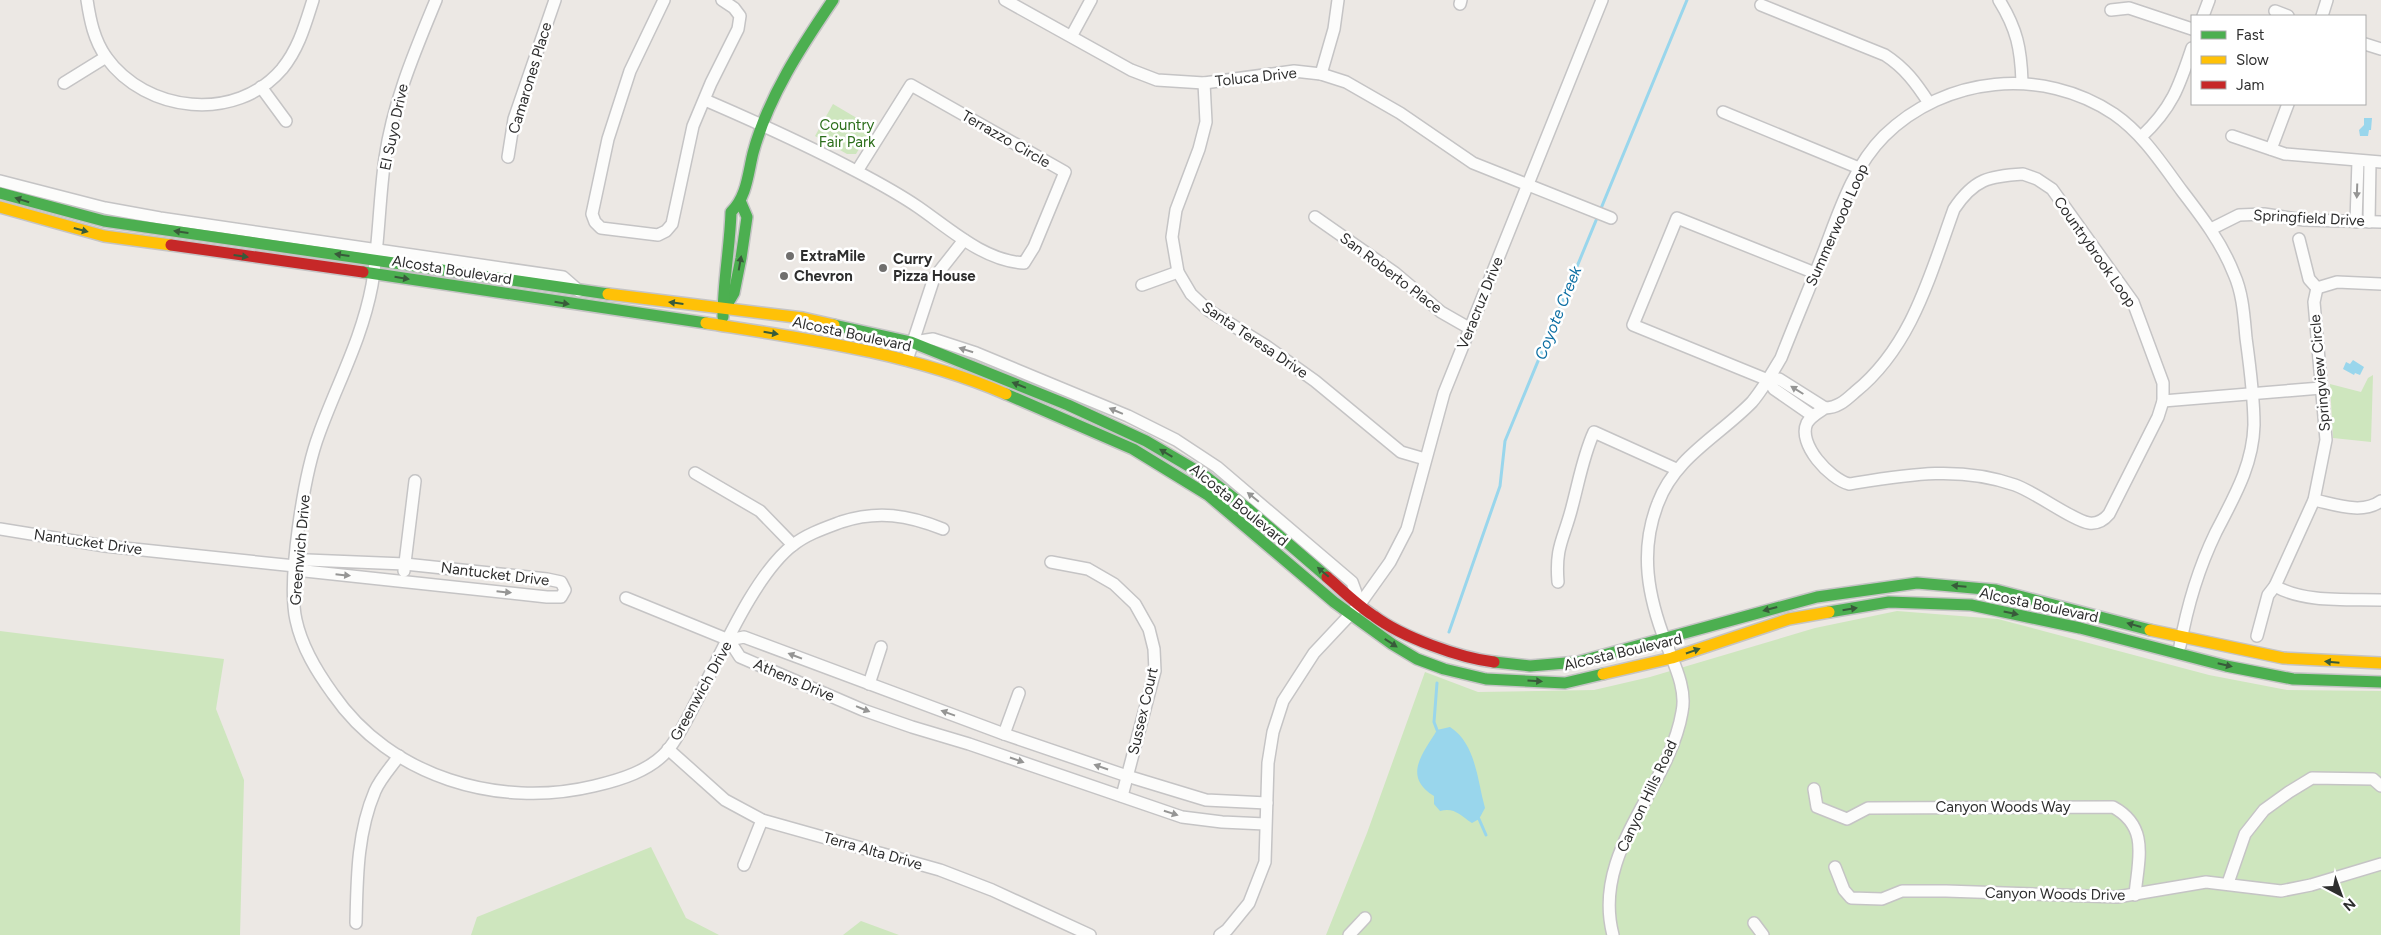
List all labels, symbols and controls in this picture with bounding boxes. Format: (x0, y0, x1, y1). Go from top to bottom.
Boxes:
legend (2191, 15, 2366, 105)
street label: Camarones Place (504, 20, 556, 136)
text: Fast (2236, 26, 2265, 44)
text: Slow (2236, 51, 2269, 69)
street label: Toluca Drive (1214, 64, 1298, 90)
text: Jam (2236, 76, 2264, 94)
street label: El Suyo Drive (376, 82, 412, 172)
street label: Terrazzo Circle (958, 106, 1054, 172)
park label: Country Fair Park (819, 116, 876, 151)
street label: Summerwood Loop (1802, 161, 1872, 289)
one-way arrow (2353, 184, 2361, 200)
street label: Countrybrook Loop (2050, 193, 2140, 311)
one-way arrow (15, 195, 30, 203)
street label: Springfield Drive (2253, 206, 2365, 230)
one-way arrow (73, 226, 88, 234)
one-way arrow (173, 228, 189, 236)
street label: San Roberto Place (1336, 229, 1446, 317)
place label: ExtraMile (800, 247, 866, 265)
marker: ExtraMile (784, 250, 796, 262)
place label: Curry Pizza House (893, 250, 976, 285)
one-way arrow (334, 251, 350, 259)
one-way arrow (233, 252, 249, 260)
street label: Alcosta Boulevard (391, 252, 513, 288)
one-way arrow (736, 254, 744, 270)
street label: Veracruz Drive (1453, 254, 1507, 352)
marker: Curry Pizza House (877, 262, 889, 274)
water label: Coyote Creek (1531, 262, 1586, 363)
place label: Chevron (794, 267, 853, 285)
marker: Chevron (778, 270, 790, 282)
one-way arrow (394, 274, 410, 282)
street label: Santa Teresa Drive (1199, 298, 1311, 382)
one-way arrow (555, 299, 571, 307)
one-way arrow (668, 299, 684, 307)
street label: Alcosta Boulevard (791, 313, 913, 355)
street label: Springview Circle (2306, 314, 2334, 432)
one-way arrow (763, 330, 779, 338)
one-way arrow (958, 345, 973, 353)
one-way arrow (1011, 381, 1026, 389)
one-way arrow (1791, 385, 1804, 395)
one-way arrow (1109, 406, 1123, 414)
one-way arrow (1158, 449, 1173, 457)
street label: Alcosta Boulevard (1186, 460, 1292, 550)
one-way arrow (1247, 491, 1260, 502)
street label: Greenwich Drive (286, 494, 314, 606)
street label: Nantucket Drive (33, 525, 143, 559)
street label: Nantucket Drive (440, 558, 550, 590)
one-way arrow (1317, 567, 1329, 578)
one-way arrow (335, 571, 351, 579)
one-way arrow (1950, 582, 1966, 590)
street label: Alcosta Boulevard (1978, 584, 2100, 626)
one-way arrow (496, 588, 512, 596)
one-way arrow (1842, 604, 1858, 612)
one-way arrow (1762, 605, 1777, 613)
one-way arrow (2003, 610, 2019, 618)
one-way arrow (2126, 620, 2141, 628)
street label: Alcosta Boulevard (1562, 630, 1684, 674)
street label: Greenwich Drive (666, 638, 736, 744)
one-way arrow (1384, 638, 1398, 648)
one-way arrow (1686, 647, 1701, 654)
one-way arrow (787, 652, 802, 660)
street label: Athens Drive (751, 655, 837, 705)
one-way arrow (2324, 658, 2340, 666)
one-way arrow (2218, 661, 2233, 669)
street label: Sussex Court (1124, 665, 1162, 756)
one-way arrow (1527, 678, 1543, 686)
one-way arrow (856, 705, 871, 713)
one-way arrow (940, 709, 955, 716)
street label: Canyon Hills Road (1613, 737, 1681, 855)
one-way arrow (1010, 756, 1025, 764)
one-way arrow (1093, 763, 1108, 770)
street label: Canyon Woods Way (1935, 798, 2071, 816)
one-way arrow (1163, 810, 1178, 817)
street label: Terra Alta Drive (821, 828, 925, 874)
north arrow (2316, 870, 2366, 920)
street label: Canyon Woods Drive (1985, 884, 2125, 904)
text: N (2340, 894, 2359, 914)

